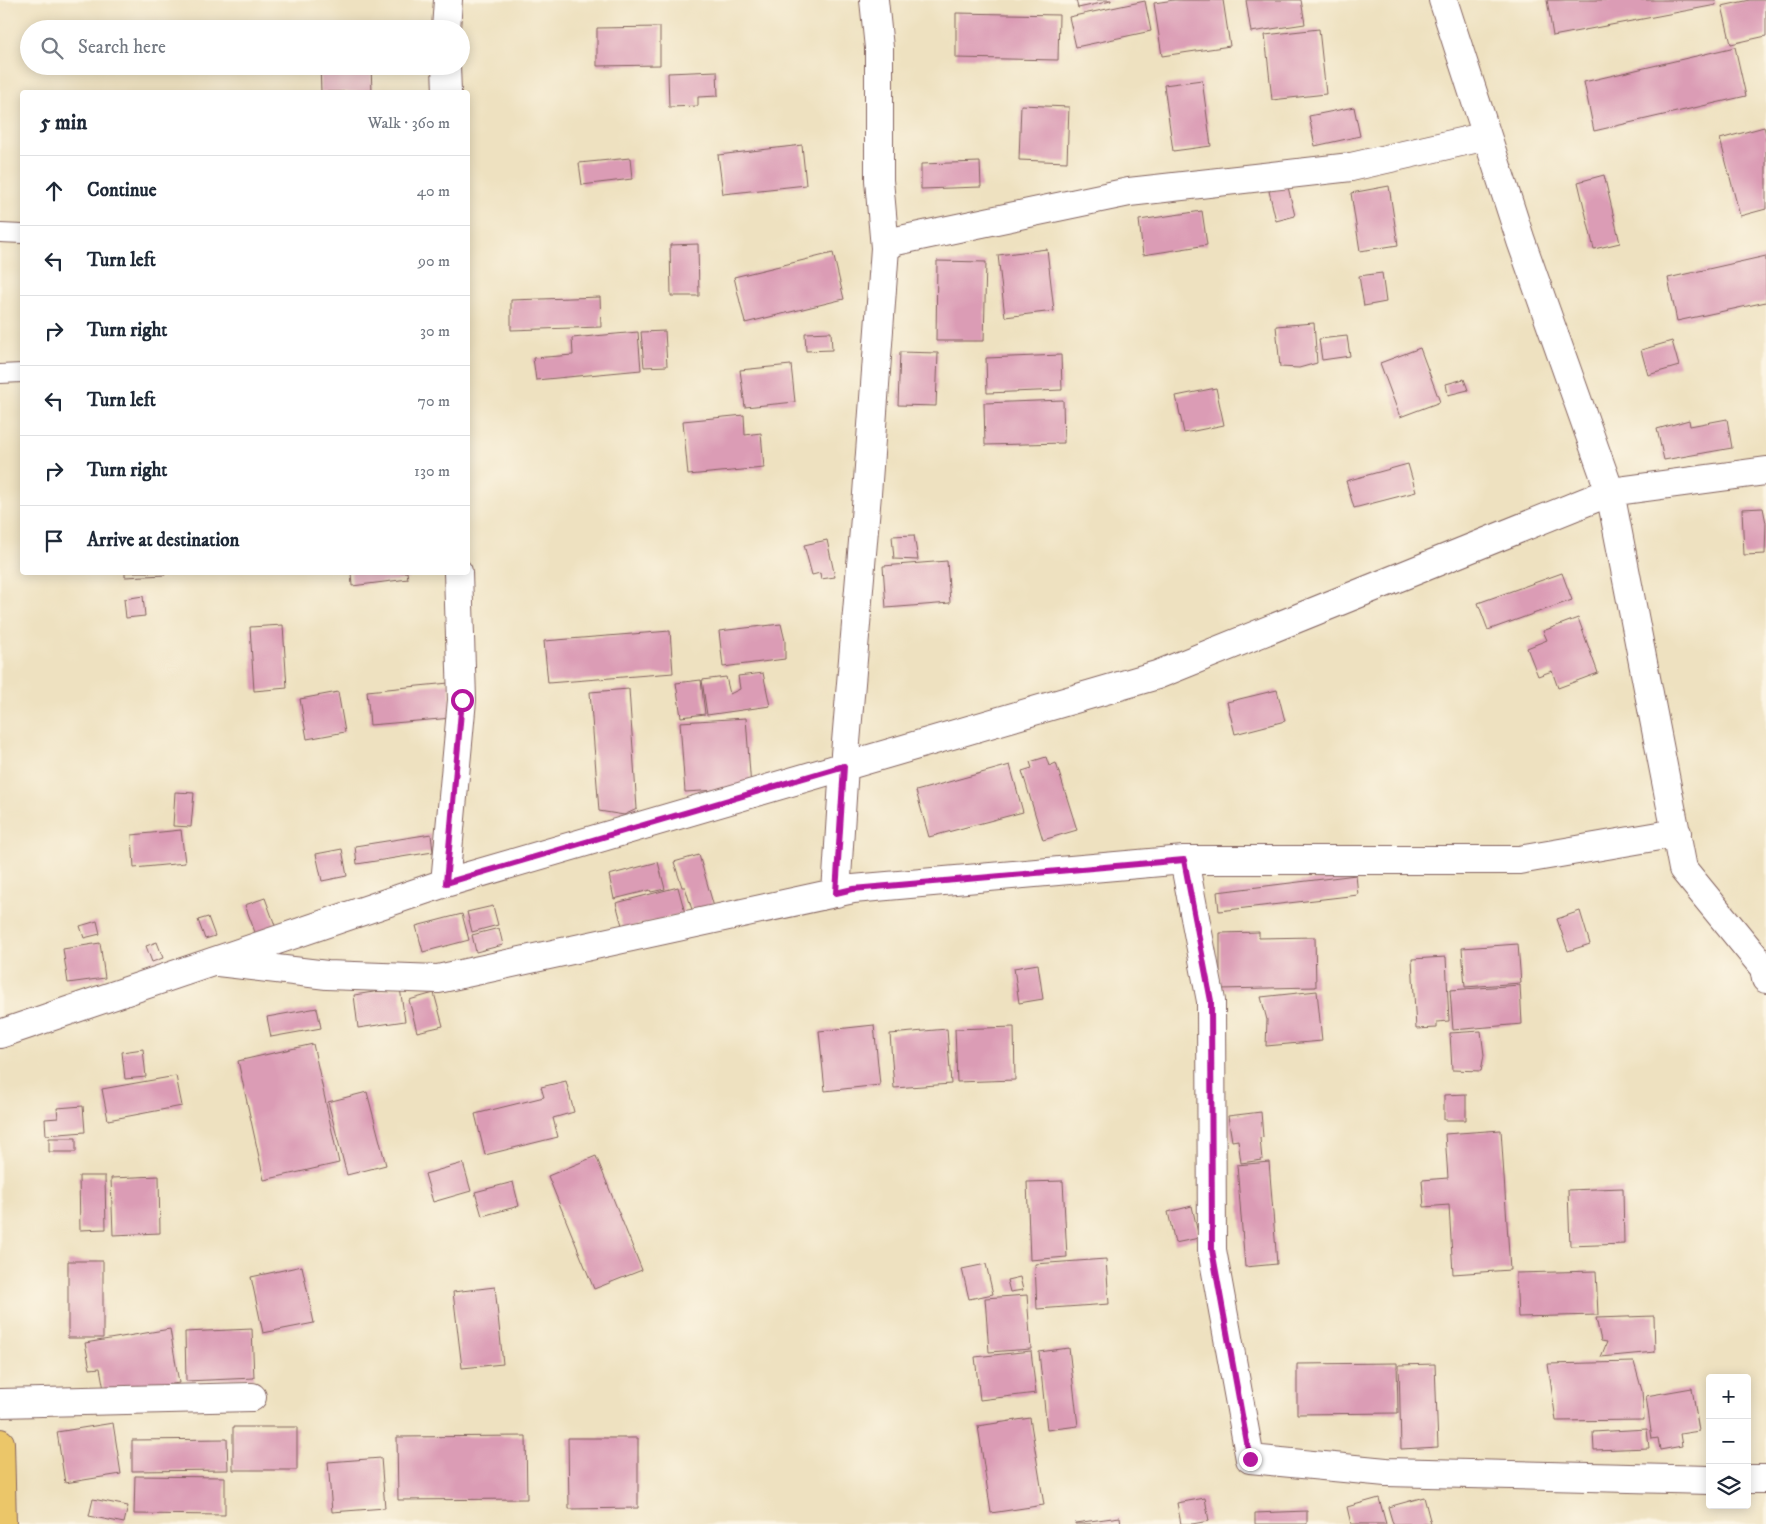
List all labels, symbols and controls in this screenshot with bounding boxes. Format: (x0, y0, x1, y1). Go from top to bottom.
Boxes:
search box (20, 20, 470, 75)
icon: search (38, 34, 66, 62)
text: Search here (78, 36, 166, 59)
text: 5 min (40, 110, 87, 136)
text: Walk · 360 m (368, 113, 450, 133)
icon: ahead (40, 177, 68, 205)
text: Continue (87, 179, 157, 202)
text: 40 m (417, 181, 450, 201)
icon: left (40, 247, 68, 275)
text: Turn left (87, 249, 156, 272)
text: 90 m (418, 251, 450, 271)
icon: right (40, 317, 68, 345)
text: Turn right (87, 319, 167, 342)
text: 30 m (420, 321, 450, 341)
icon: left (40, 387, 68, 415)
text: Turn left (87, 389, 156, 412)
text: 70 m (418, 391, 450, 411)
icon: right (40, 457, 68, 485)
text: Turn right (87, 459, 167, 482)
text: 130 m (414, 461, 450, 481)
icon: arrive (40, 527, 68, 555)
text: Arrive at destination (87, 529, 239, 552)
route start (451, 689, 474, 712)
map controls (1706, 1374, 1751, 1509)
button: + (1706, 1374, 1751, 1419)
button: − (1706, 1419, 1751, 1464)
route end (1239, 1448, 1262, 1471)
button: layers (1706, 1464, 1751, 1509)

